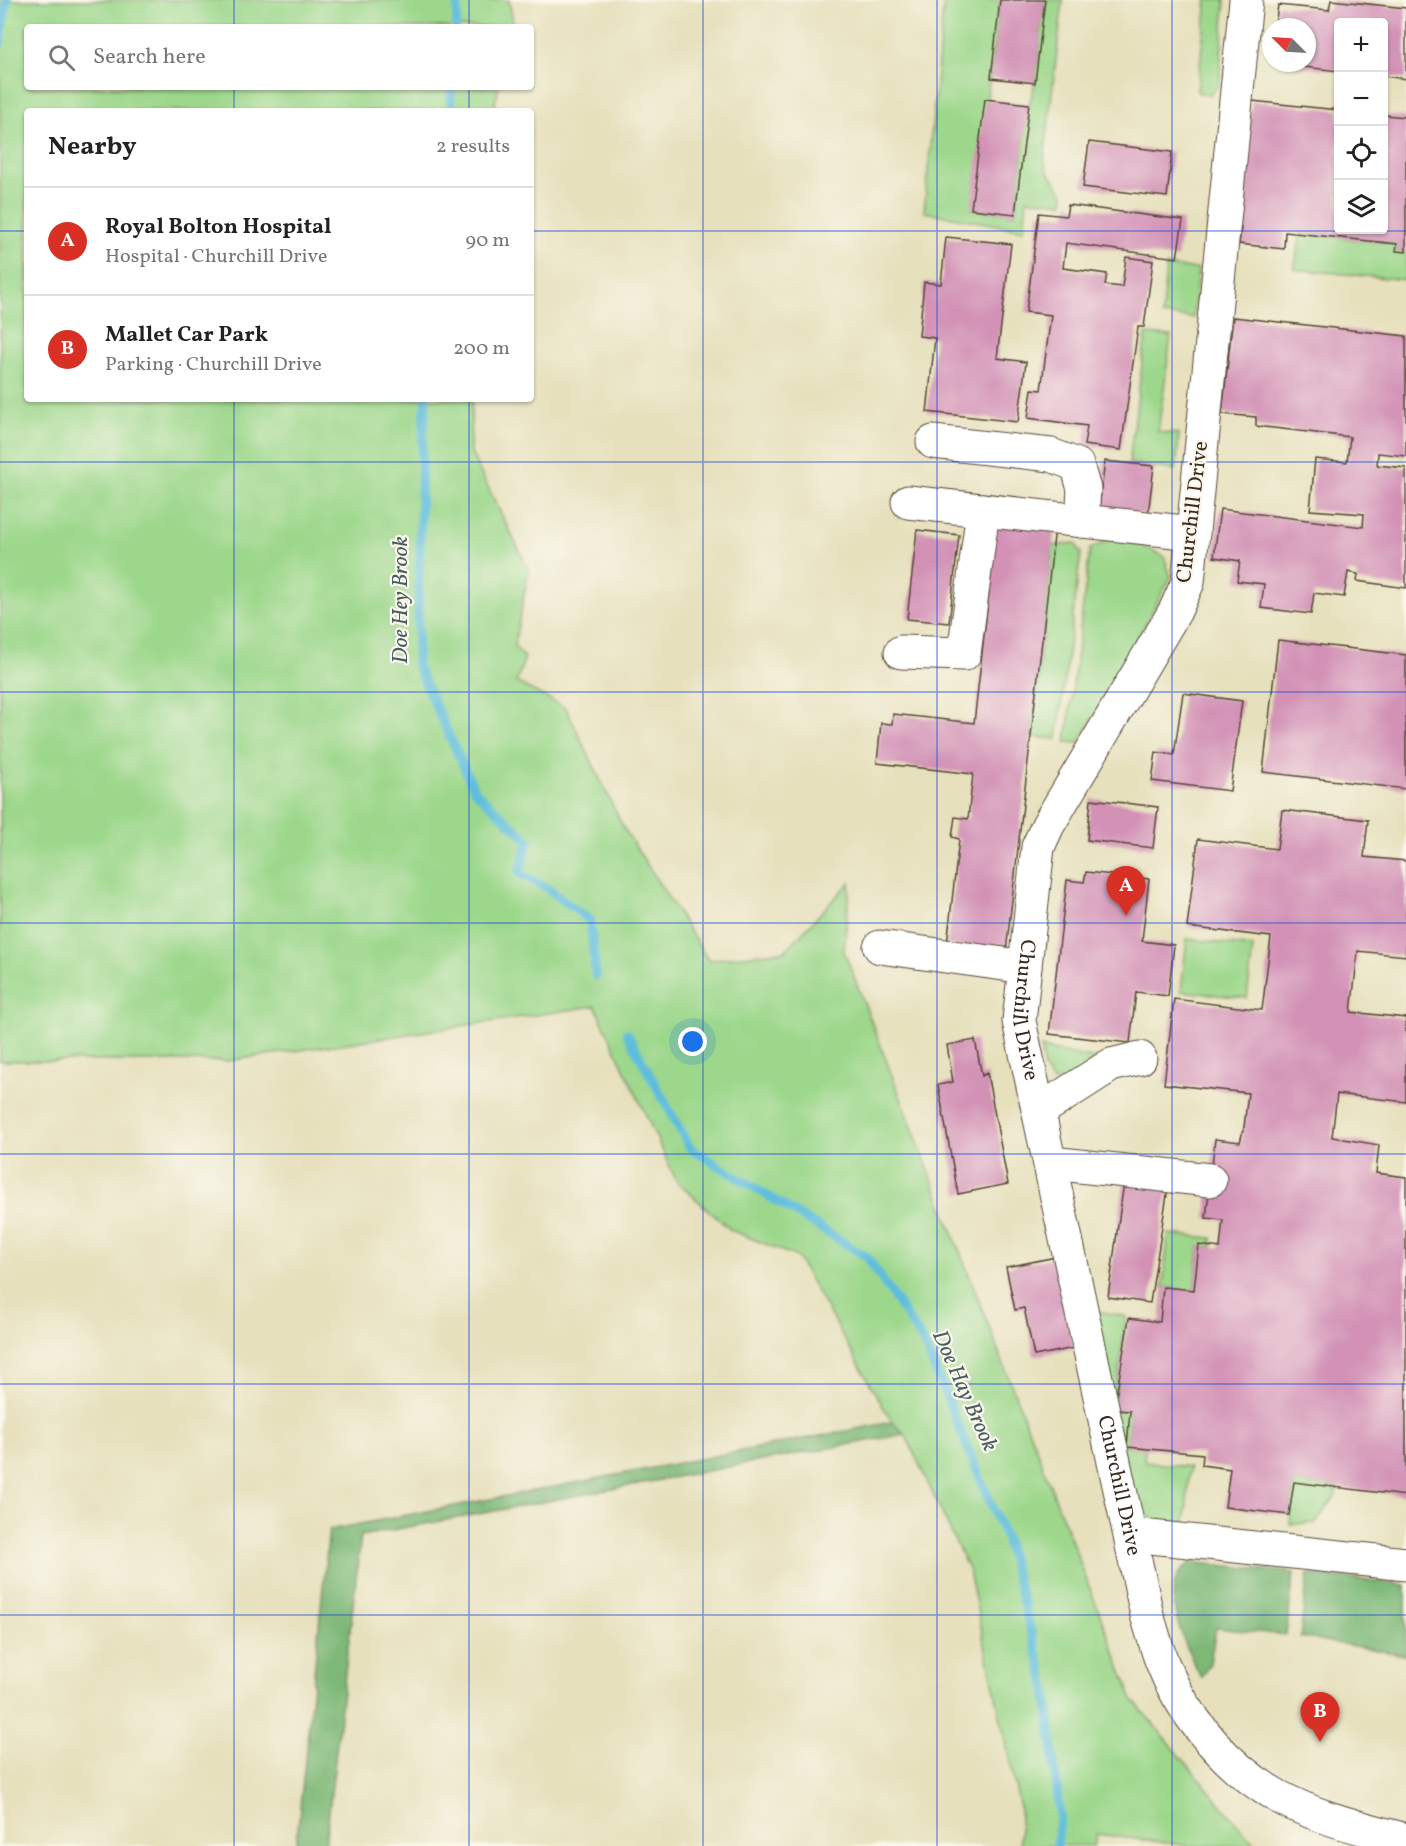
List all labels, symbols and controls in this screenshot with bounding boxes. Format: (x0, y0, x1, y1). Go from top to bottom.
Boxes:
north arrow (1262, 18, 1316, 72)
map controls (1334, 18, 1388, 234)
button: + (1334, 18, 1388, 72)
search box (24, 24, 534, 90)
icon: search (45, 41, 78, 74)
text: Search here (93, 42, 206, 73)
button: − (1334, 72, 1388, 126)
button: locate (1334, 126, 1388, 180)
text: Nearby (48, 129, 137, 165)
text: 2 results (436, 133, 510, 161)
button: layers (1334, 180, 1388, 234)
text: Royal Bolton Hospital (105, 212, 331, 243)
text: A (60, 227, 75, 255)
text: 90 m (466, 227, 510, 255)
text: Hospital · Churchill Drive (105, 243, 327, 271)
text: Mallet Car Park (105, 320, 268, 351)
text: B (61, 335, 74, 363)
text: 200 m (453, 335, 510, 363)
text: Parking · Churchill Drive (105, 351, 322, 379)
street label: Churchill Drive (1170, 439, 1216, 585)
water label: Doe Hey Brook (386, 536, 417, 664)
pin: A (1106, 866, 1146, 916)
street label: Churchill Drive (1005, 938, 1046, 1083)
your location (678, 1027, 707, 1056)
water label: Doe Hay Brook (923, 1325, 1005, 1457)
street label: Churchill Drive (1090, 1413, 1148, 1558)
pin: B (1300, 1692, 1340, 1742)

